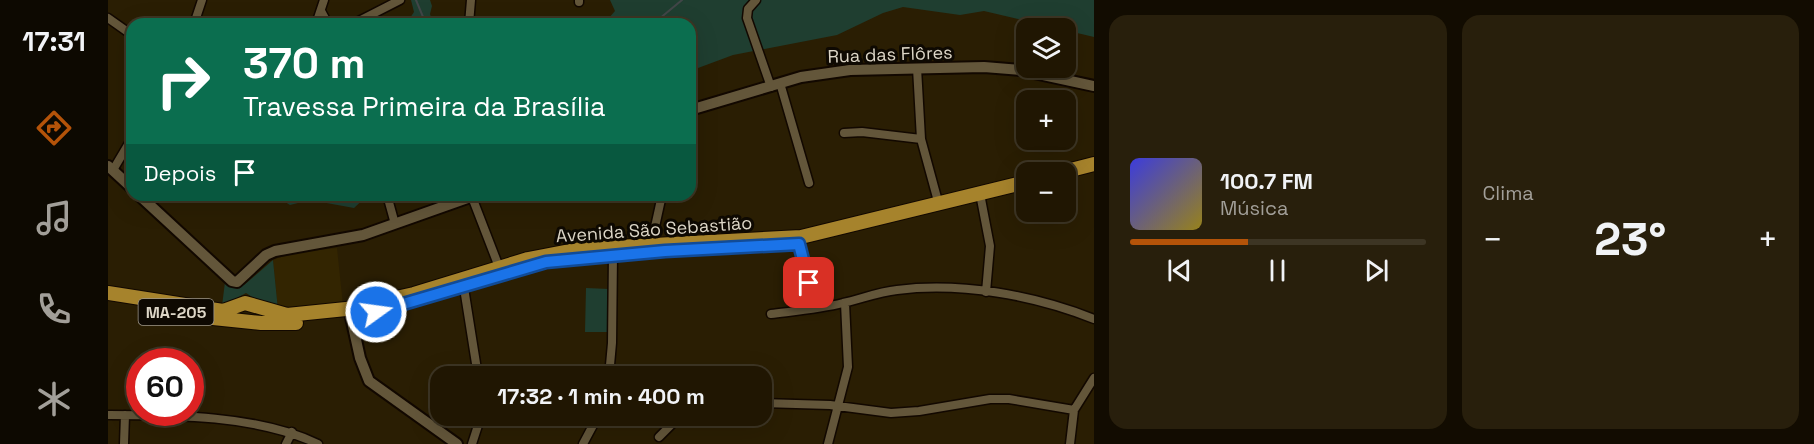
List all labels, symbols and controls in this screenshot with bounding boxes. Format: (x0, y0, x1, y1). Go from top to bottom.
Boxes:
map controls (1016, 18, 1076, 222)
button: layers (1016, 18, 1076, 78)
text: 17:31 (22, 24, 86, 59)
text: 370 m (243, 37, 365, 90)
street label: Rua das Flôres (827, 40, 953, 68)
icon: right (144, 42, 222, 120)
text: Travessa Primeira da Brasília (243, 89, 606, 124)
button: + (1016, 90, 1076, 150)
icon: directions (33, 107, 75, 149)
icon: arrive (228, 156, 261, 189)
text: Depois (144, 159, 216, 187)
button: − (1016, 162, 1076, 222)
text: 100.7 FM (1220, 167, 1313, 195)
text: Clima (1483, 180, 1534, 206)
text: Música (1220, 195, 1288, 221)
icon: music (33, 197, 75, 239)
street label: Avenida São Sebastião (555, 211, 753, 247)
text: 23° (1594, 211, 1666, 268)
text: − (1483, 219, 1503, 261)
text: + (1758, 219, 1778, 261)
icon: previous (1163, 254, 1196, 287)
icon: pause (1261, 254, 1294, 287)
icon: next (1360, 254, 1393, 287)
pin (783, 257, 834, 308)
icon: arrive (792, 266, 825, 299)
position arrow (344, 280, 408, 344)
icon: phone (33, 288, 75, 330)
road number: MA-205 (139, 299, 214, 325)
speed limit sign: 60 (126, 348, 204, 426)
icon: climate (33, 378, 75, 420)
text: 17:32 · 1 min · 400 m (497, 382, 705, 410)

